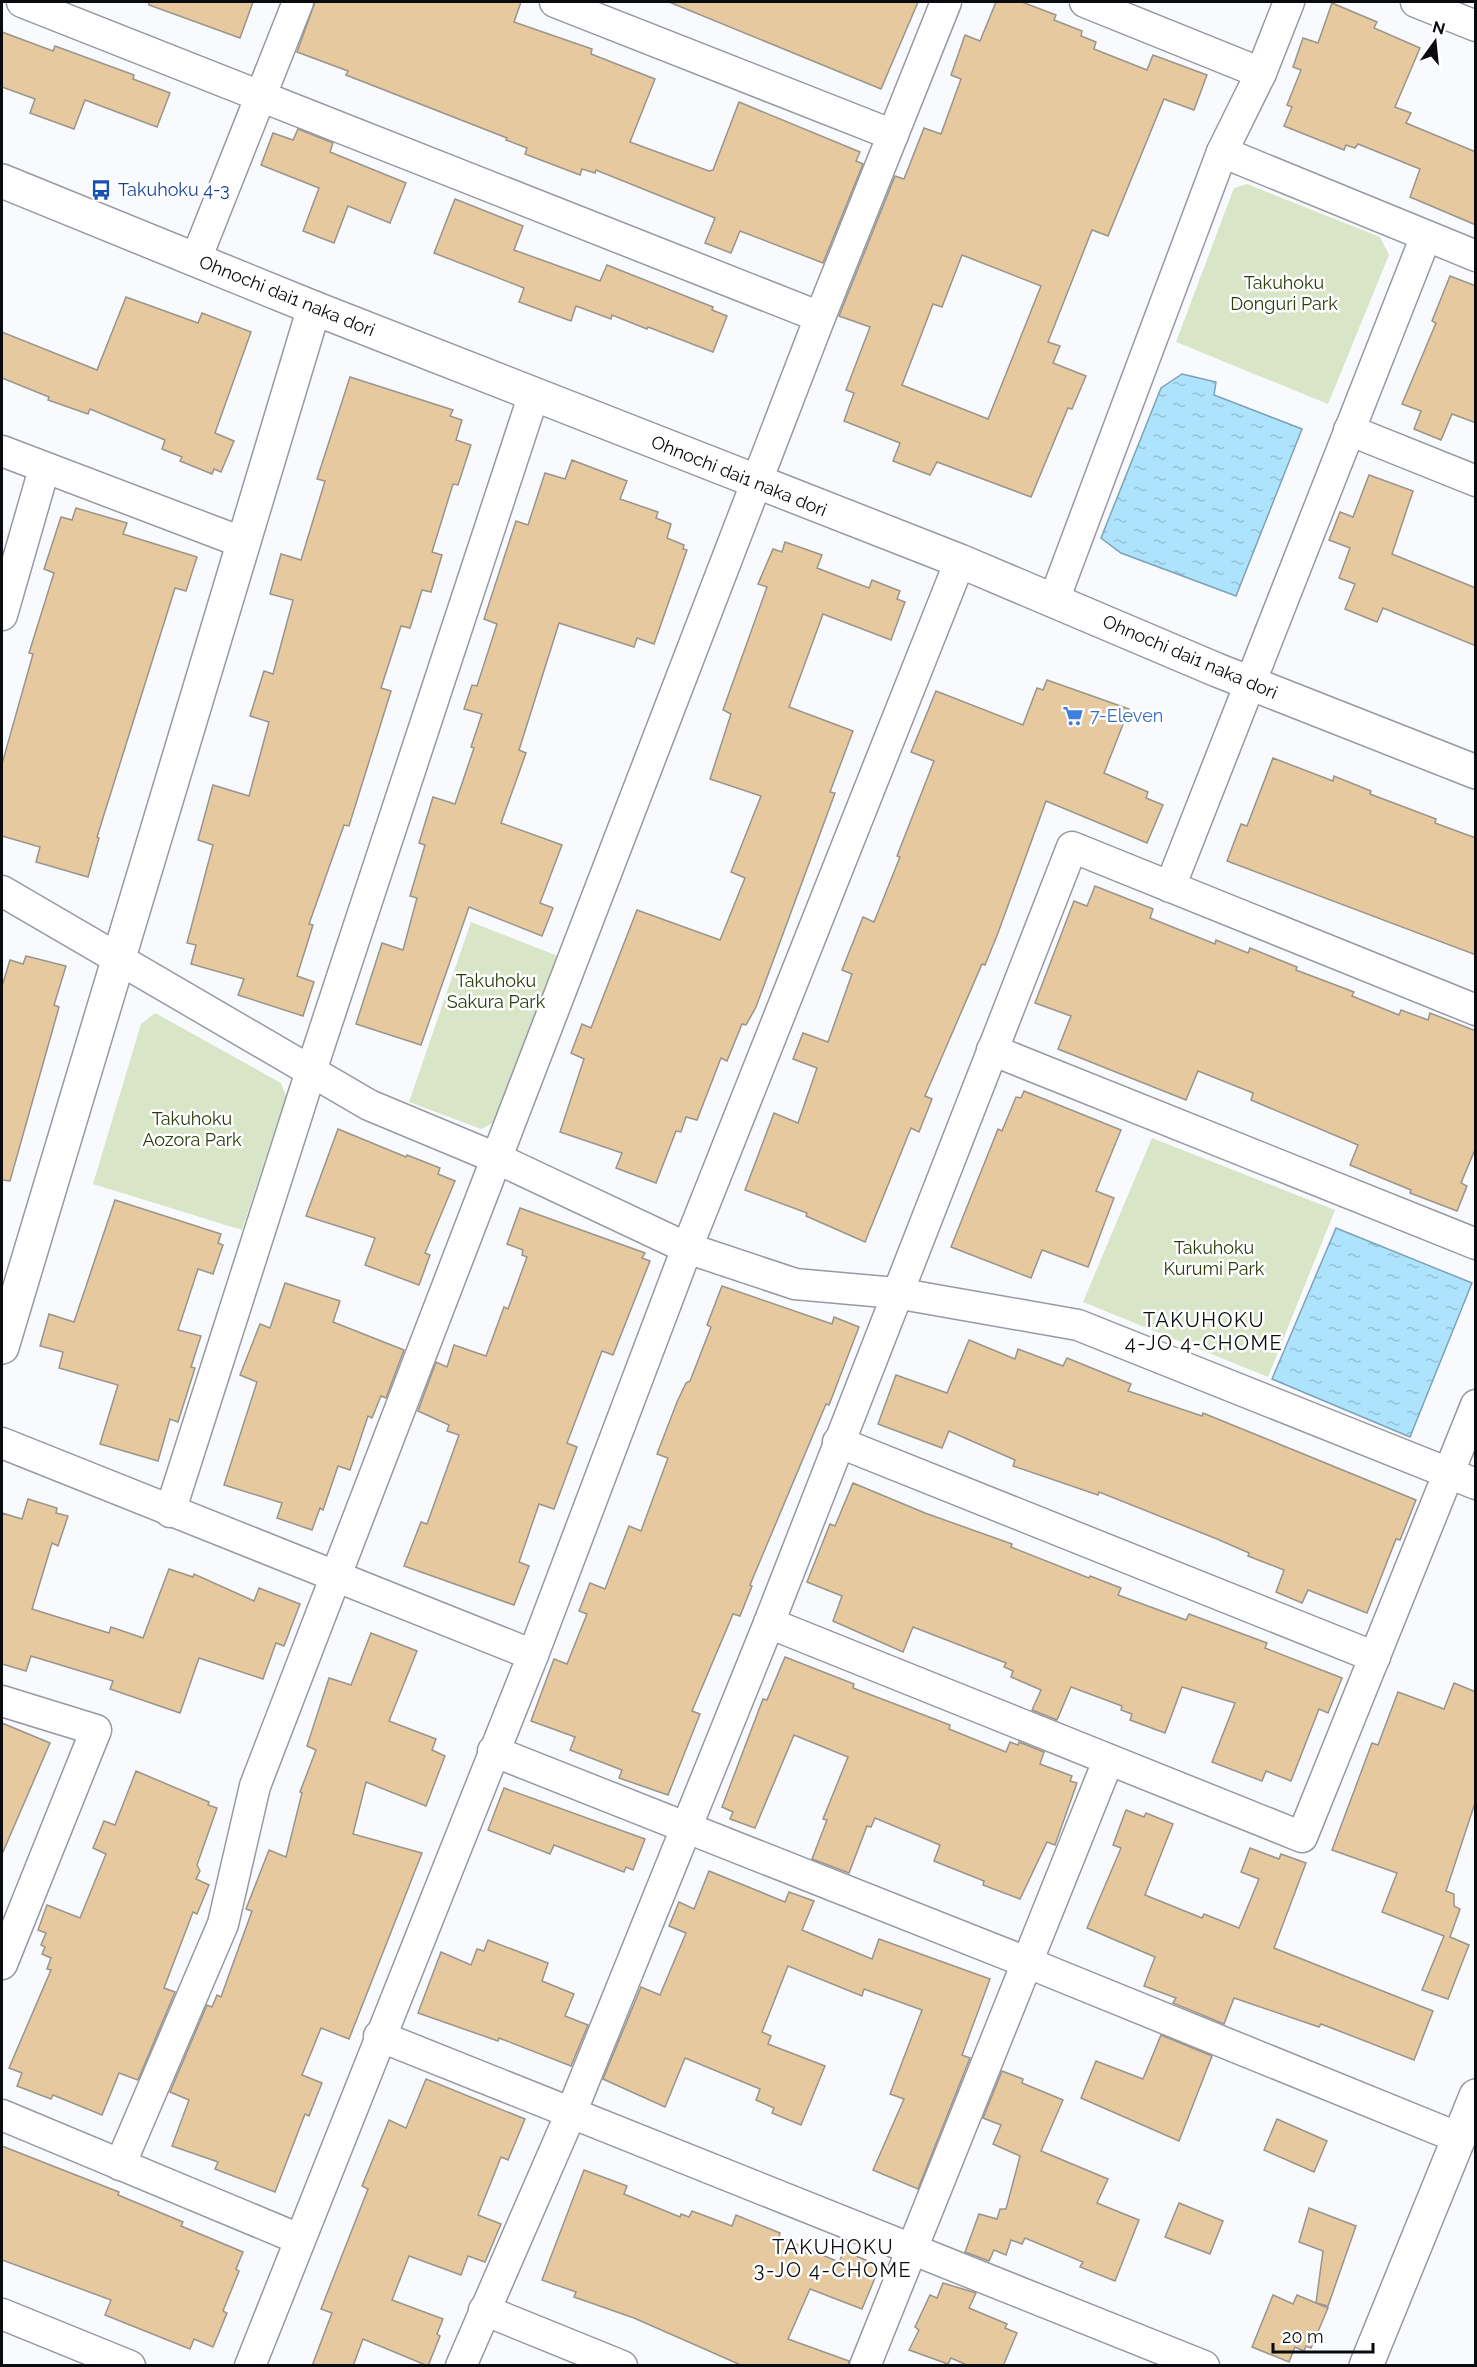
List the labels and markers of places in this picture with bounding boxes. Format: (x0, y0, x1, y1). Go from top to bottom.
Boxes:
bus stop icon: Takuhoku 4-3 (89, 178, 113, 202)
place label: Takuhoku 4-3 (118, 179, 230, 200)
supermarket icon: 7-Eleven (1061, 704, 1085, 728)
place label: 7-Eleven (1090, 705, 1163, 726)

